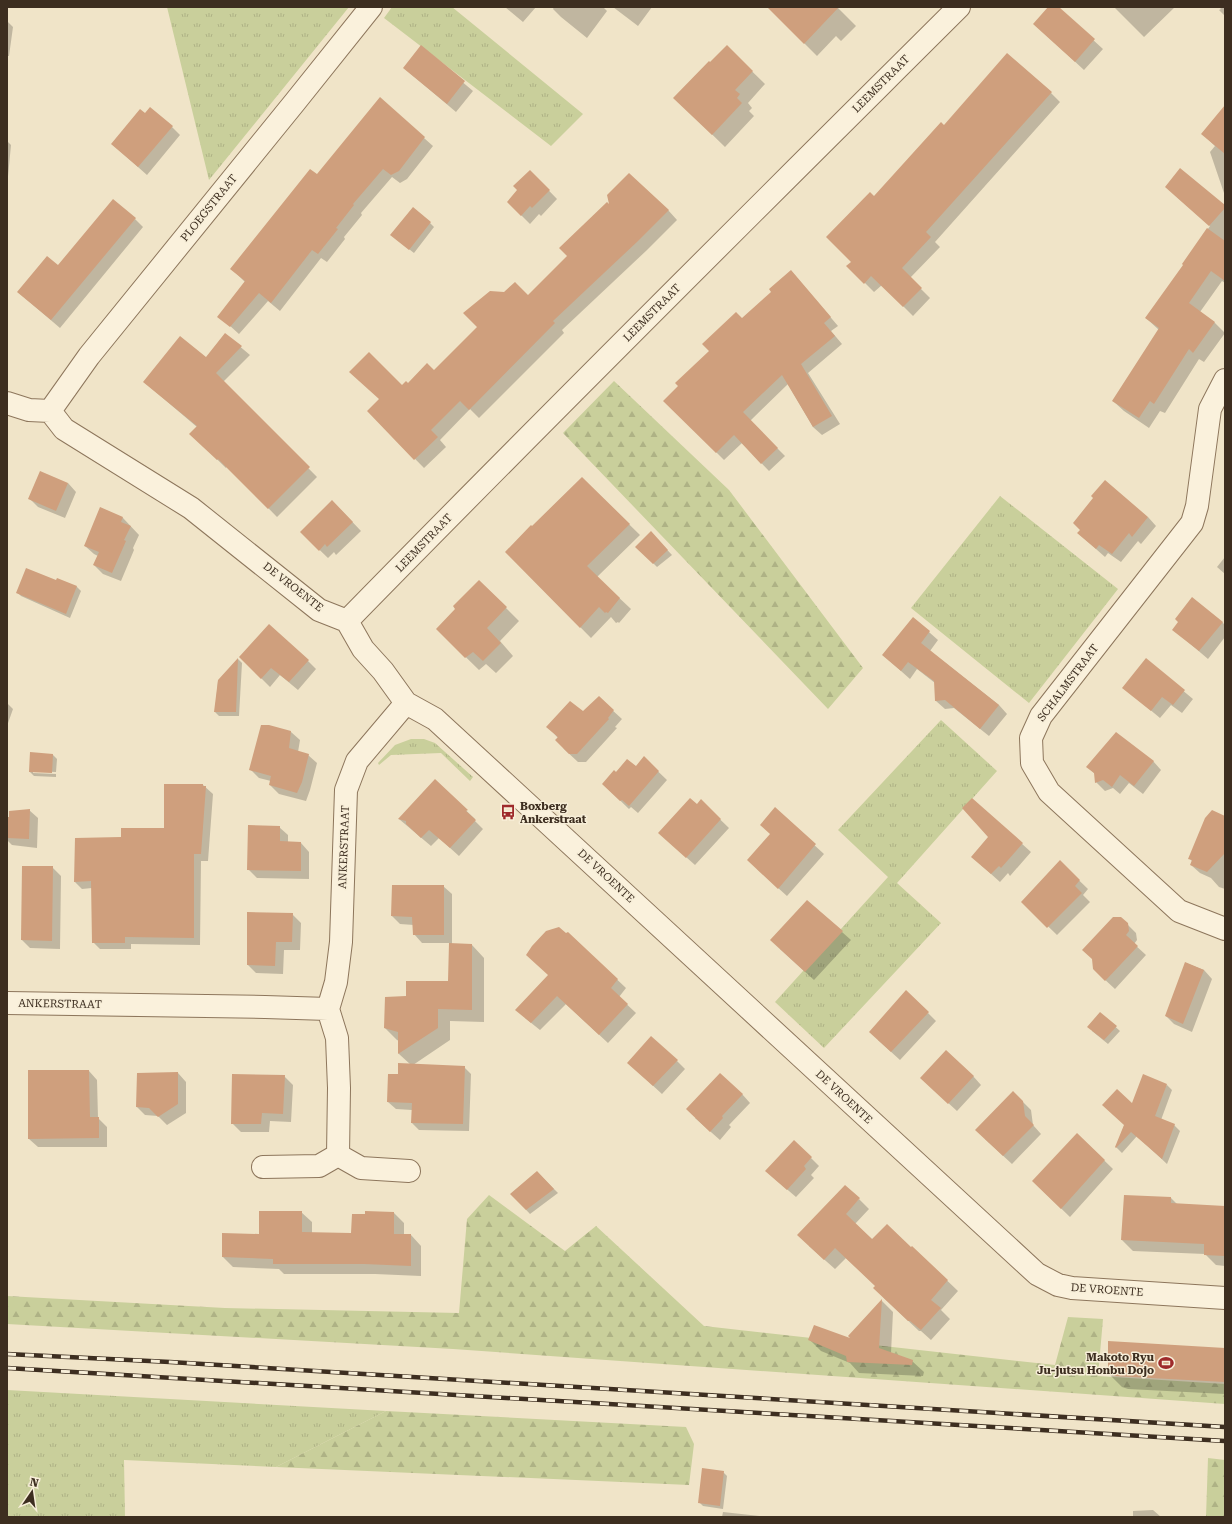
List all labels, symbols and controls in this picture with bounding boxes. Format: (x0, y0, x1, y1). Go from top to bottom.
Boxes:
street label: LEEMSTRAAT (850, 53, 912, 115)
street label: PLOEGSTRAAT (178, 172, 240, 244)
street label: LEEMSTRAAT (621, 282, 683, 344)
street label: LEEMSTRAAT (393, 511, 455, 575)
street label: DE VROENTE (260, 560, 326, 614)
street label: SCHALMSTRAAT (1035, 642, 1101, 724)
place label: Boxberg Ankerstraat (520, 800, 587, 826)
bus stop icon: Boxberg Ankerstraat (499, 803, 517, 821)
street label: ANKERSTRAAT (336, 805, 352, 889)
street label: DE VROENTE (575, 846, 637, 906)
street label: ANKERSTRAAT (18, 997, 102, 1011)
street label: DE VROENTE (813, 1067, 875, 1127)
street label: DE VROENTE (1070, 1281, 1144, 1299)
place label: Makoto Ryu Ju-jutsu Honbu Dojo (1037, 1351, 1155, 1377)
sports icon: Makoto Ryu Ju-jutsu Honbu Dojo (1157, 1354, 1175, 1372)
north arrow (12, 1472, 52, 1512)
text: N (29, 1475, 40, 1490)

